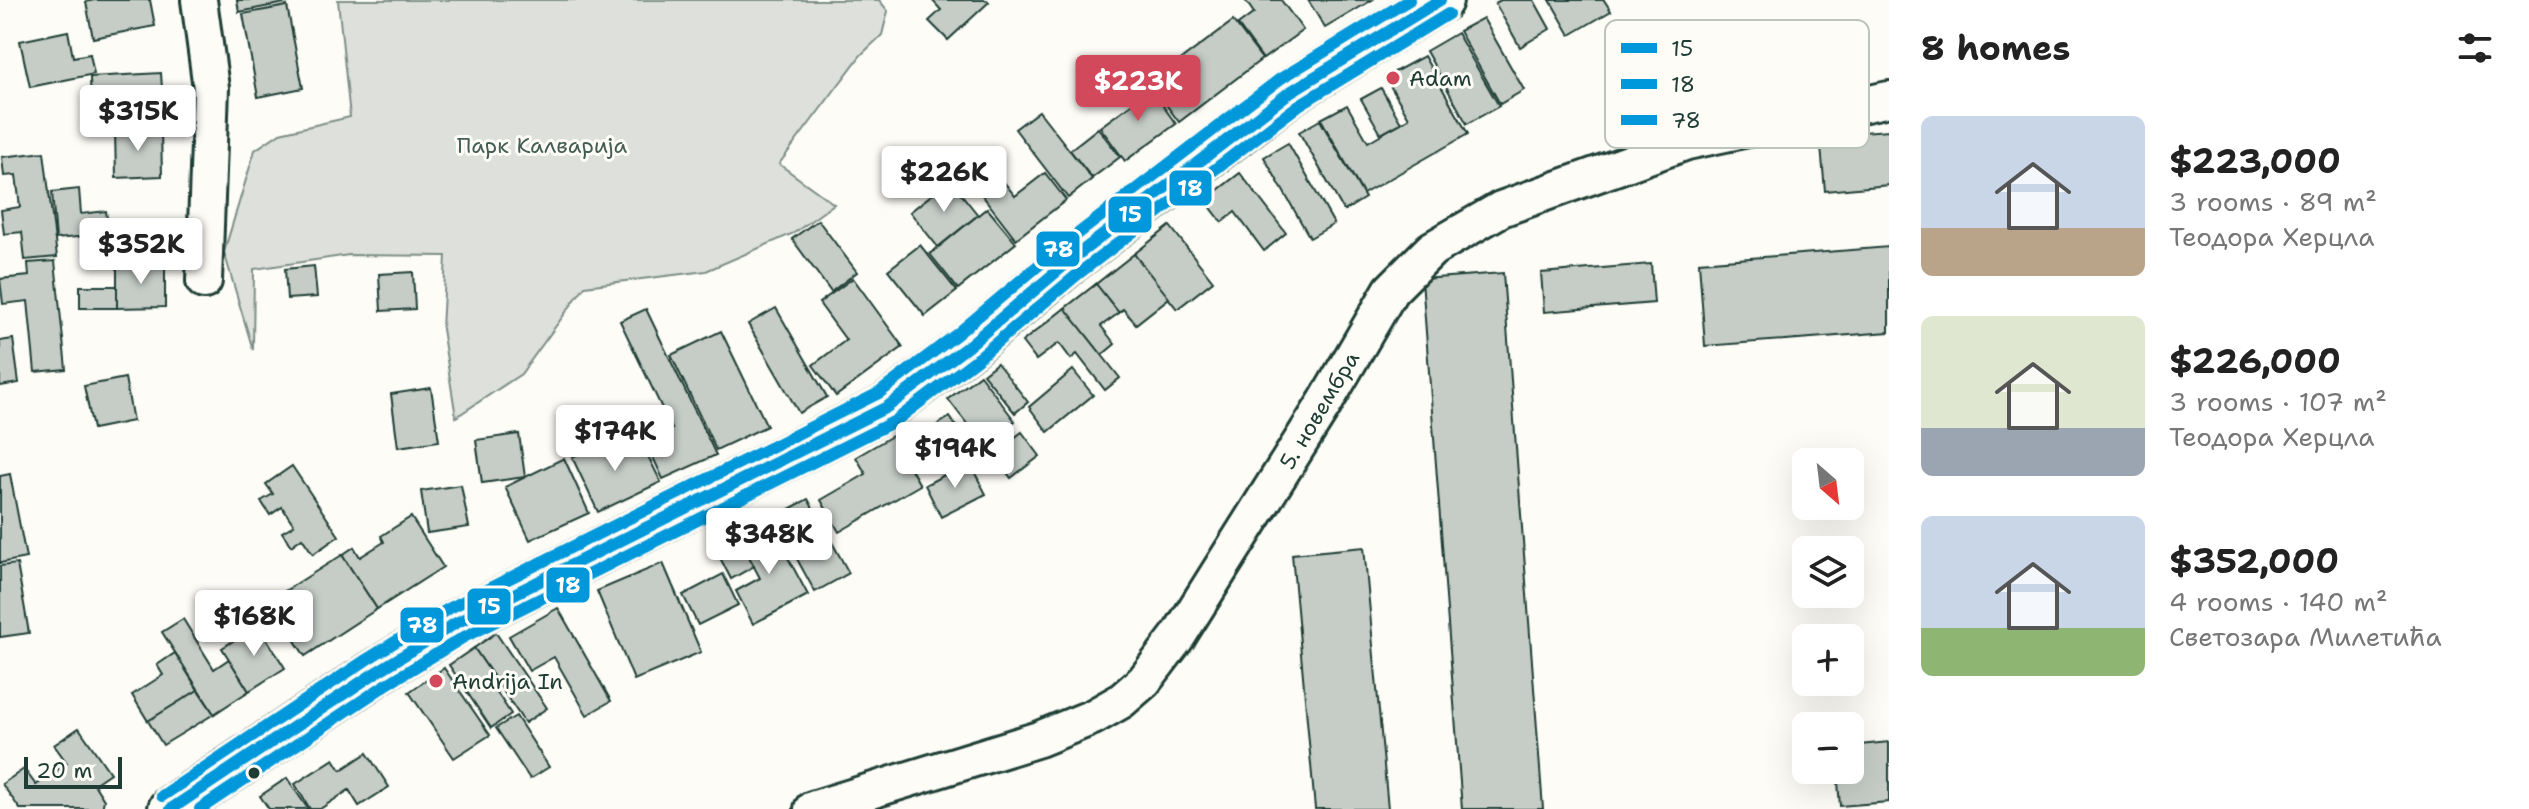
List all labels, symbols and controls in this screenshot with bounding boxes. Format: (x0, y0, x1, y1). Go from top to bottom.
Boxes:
legend (1605, 20, 1869, 148)
text: 8 homes (1921, 25, 2070, 71)
icon: filters (2453, 26, 2497, 70)
text: 15 (1671, 34, 1693, 63)
pin: $223K (1082, 55, 1194, 123)
text: $223K (1094, 63, 1182, 98)
place label: Adam (1409, 64, 1472, 93)
marker: Adam (1384, 69, 1402, 87)
text: 18 (1671, 70, 1695, 99)
pin: $315K (82, 85, 194, 153)
text: $315K (98, 93, 178, 128)
text: 78 (1671, 106, 1701, 135)
park label: Парк Калварија (457, 131, 628, 160)
text: $223,000 (2169, 138, 2341, 184)
pin: $226K (888, 146, 1000, 214)
icon: home (1985, 148, 2081, 244)
text: $226K (900, 154, 988, 189)
line badge: 18 (1168, 169, 1213, 207)
text: 18 (1177, 174, 1203, 203)
text: 3 rooms · 89 m² (2169, 184, 2377, 219)
line badge: 15 (1107, 195, 1153, 234)
text: 15 (1118, 200, 1142, 229)
pin: $352K (85, 218, 197, 286)
text: Теодора Херцла (2169, 219, 2374, 254)
text: $352K (97, 226, 185, 261)
line badge: 78 (1035, 230, 1081, 268)
text: 78 (1043, 235, 1073, 264)
text: $226,000 (2169, 338, 2341, 384)
street label: 5. новембра (1273, 346, 1366, 475)
icon: home (1985, 348, 2081, 444)
text: 3 rooms · 107 m² (2169, 384, 2387, 419)
pin: $174K (559, 405, 671, 473)
text: $174K (574, 413, 656, 448)
text: Теодора Херцла (2169, 419, 2374, 454)
pin: $194K (899, 422, 1011, 490)
text: $194K (914, 430, 996, 465)
north arrow (1792, 448, 1864, 520)
map controls (1792, 448, 1864, 784)
pin: $348K (713, 508, 825, 576)
text: $348K (724, 516, 814, 551)
button: layers (1792, 536, 1864, 608)
text: $352,000 (2169, 538, 2339, 584)
icon: home (1985, 548, 2081, 644)
line badge: 18 (545, 566, 591, 604)
text: 18 (555, 571, 581, 600)
text: 4 rooms · 140 m² (2169, 584, 2388, 619)
line badge: 15 (466, 587, 512, 626)
pin: $168K (198, 590, 310, 658)
text: 15 (477, 592, 501, 621)
text: $168K (213, 598, 295, 633)
line badge: 78 (399, 606, 445, 644)
text: 78 (407, 611, 437, 640)
text: Светозара Милетића (2169, 619, 2442, 654)
button: + (1792, 624, 1864, 696)
place label: Andrija In (452, 667, 563, 696)
marker: Andrija In (427, 672, 445, 690)
button: − (1792, 712, 1864, 784)
scale bar (24, 753, 122, 789)
text: 20 m (36, 756, 93, 785)
unlabelled marker (246, 765, 262, 781)

